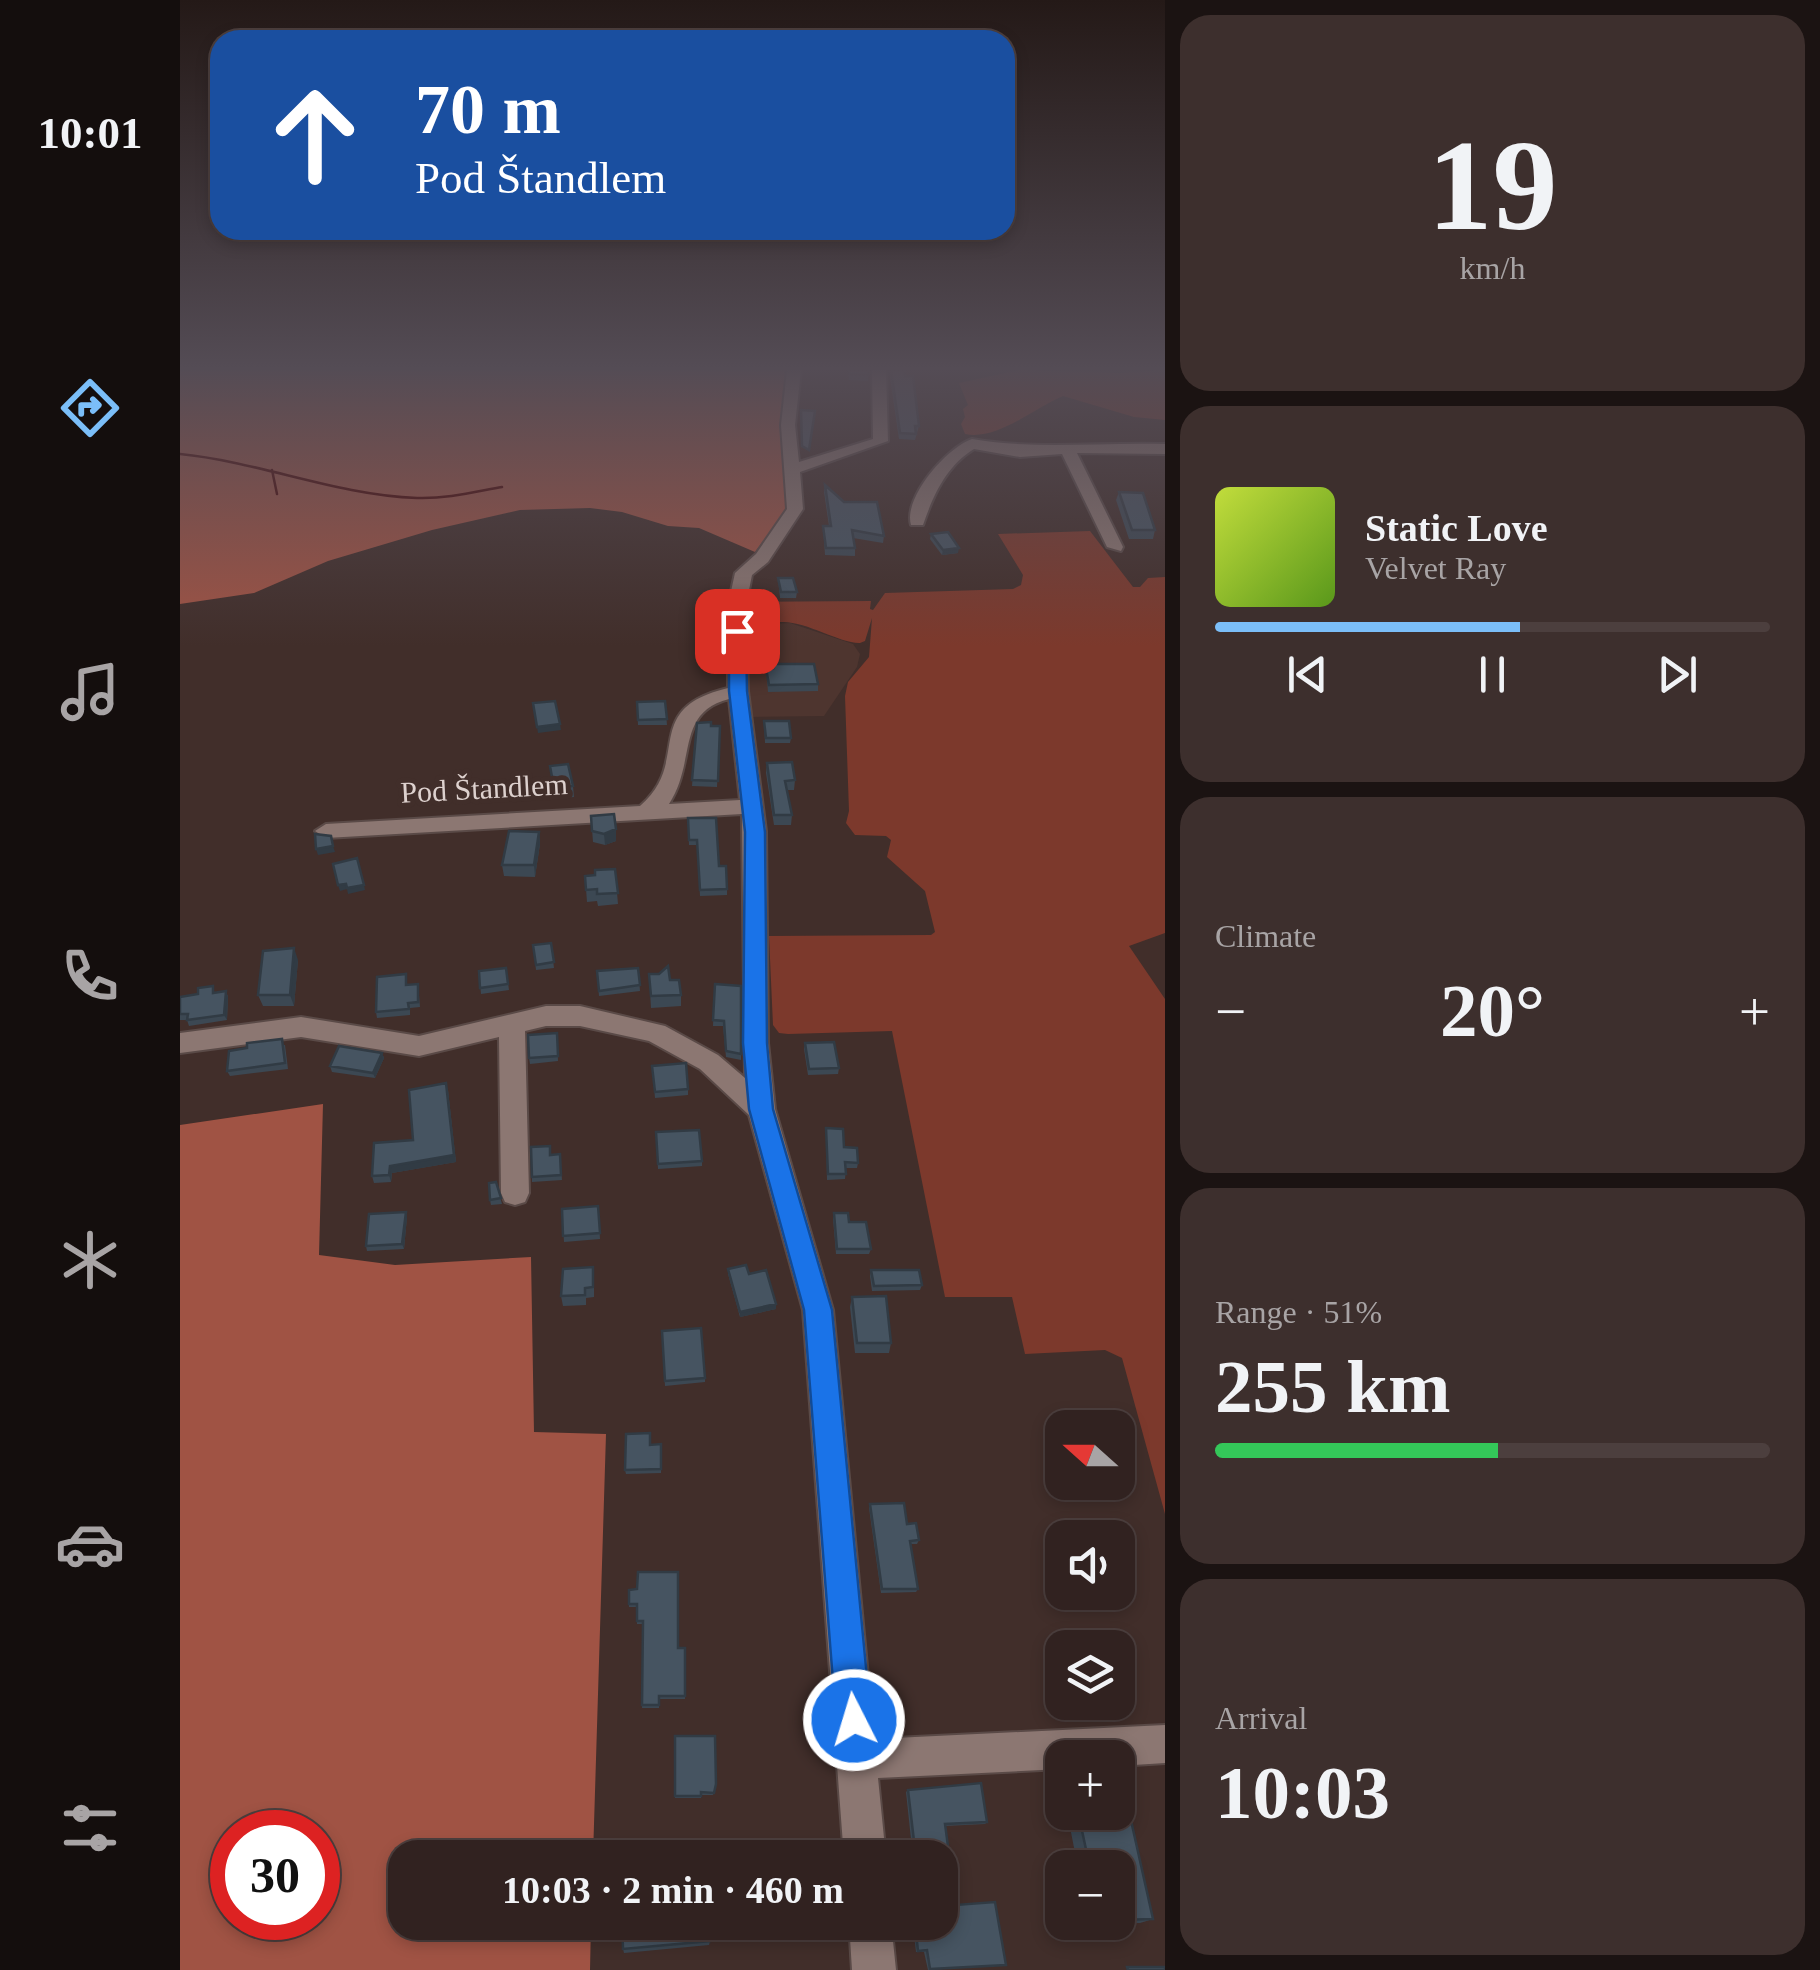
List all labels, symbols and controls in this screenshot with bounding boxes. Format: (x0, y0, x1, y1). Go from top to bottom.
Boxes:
icon: ahead (250, 70, 380, 200)
text: 70 m (415, 71, 561, 148)
text: 10:01 (38, 108, 143, 158)
text: 19 (1428, 113, 1558, 257)
text: Pod Štandlem (415, 153, 666, 203)
text: km/h (1460, 250, 1525, 286)
icon: directions (55, 373, 125, 443)
text: Static Love (1365, 507, 1548, 549)
text: Velvet Ray (1365, 550, 1506, 586)
pin (695, 589, 780, 674)
icon: arrive (710, 604, 765, 659)
icon: previous (1280, 647, 1335, 702)
icon: pause (1465, 647, 1520, 702)
icon: next (1650, 647, 1705, 702)
icon: music (55, 657, 125, 727)
street label: Pod Štandlem (399, 767, 569, 809)
text: Climate (1215, 918, 1316, 954)
icon: phone (55, 941, 125, 1011)
text: 20° (1440, 969, 1545, 1052)
text: − (1215, 981, 1246, 1042)
text: + (1739, 981, 1770, 1042)
icon: climate (55, 1225, 125, 1295)
text: Range · 51% (1215, 1294, 1382, 1330)
text: 255 km (1215, 1345, 1450, 1428)
north arrow (1045, 1410, 1135, 1500)
map controls (1045, 1410, 1135, 1940)
icon: car (55, 1509, 125, 1579)
button: sound (1045, 1520, 1135, 1610)
button: layers (1045, 1630, 1135, 1720)
position arrow (802, 1668, 906, 1772)
text: Arrival (1215, 1700, 1307, 1736)
button: + (1045, 1740, 1135, 1830)
text: 10:03 (1215, 1751, 1390, 1834)
icon: filters (55, 1793, 125, 1863)
speed limit sign: 30 (210, 1810, 340, 1940)
button: − (1045, 1850, 1135, 1940)
text: 10:03 · 2 min · 460 m (502, 1869, 844, 1911)

